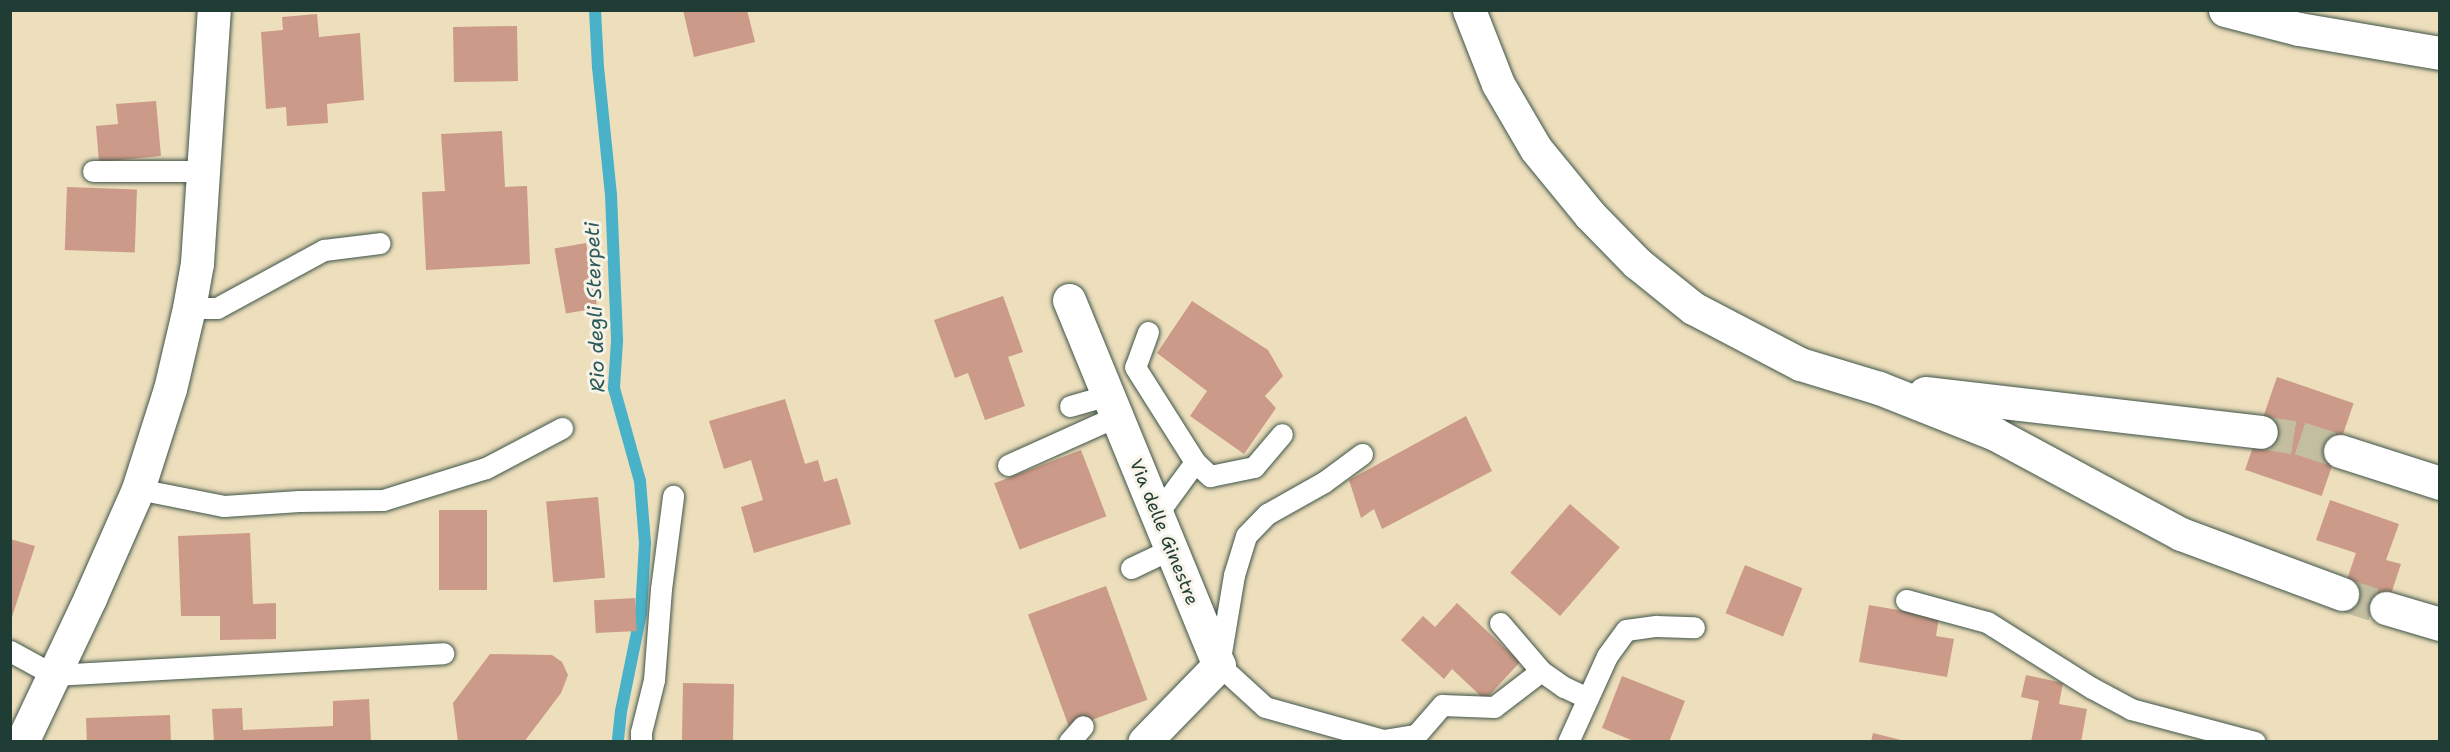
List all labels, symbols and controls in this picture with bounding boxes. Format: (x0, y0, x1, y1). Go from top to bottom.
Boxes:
water label: Rio degli Sterpeti (580, 221, 610, 393)
street label: Via delle Ginestre (1125, 456, 1203, 608)

